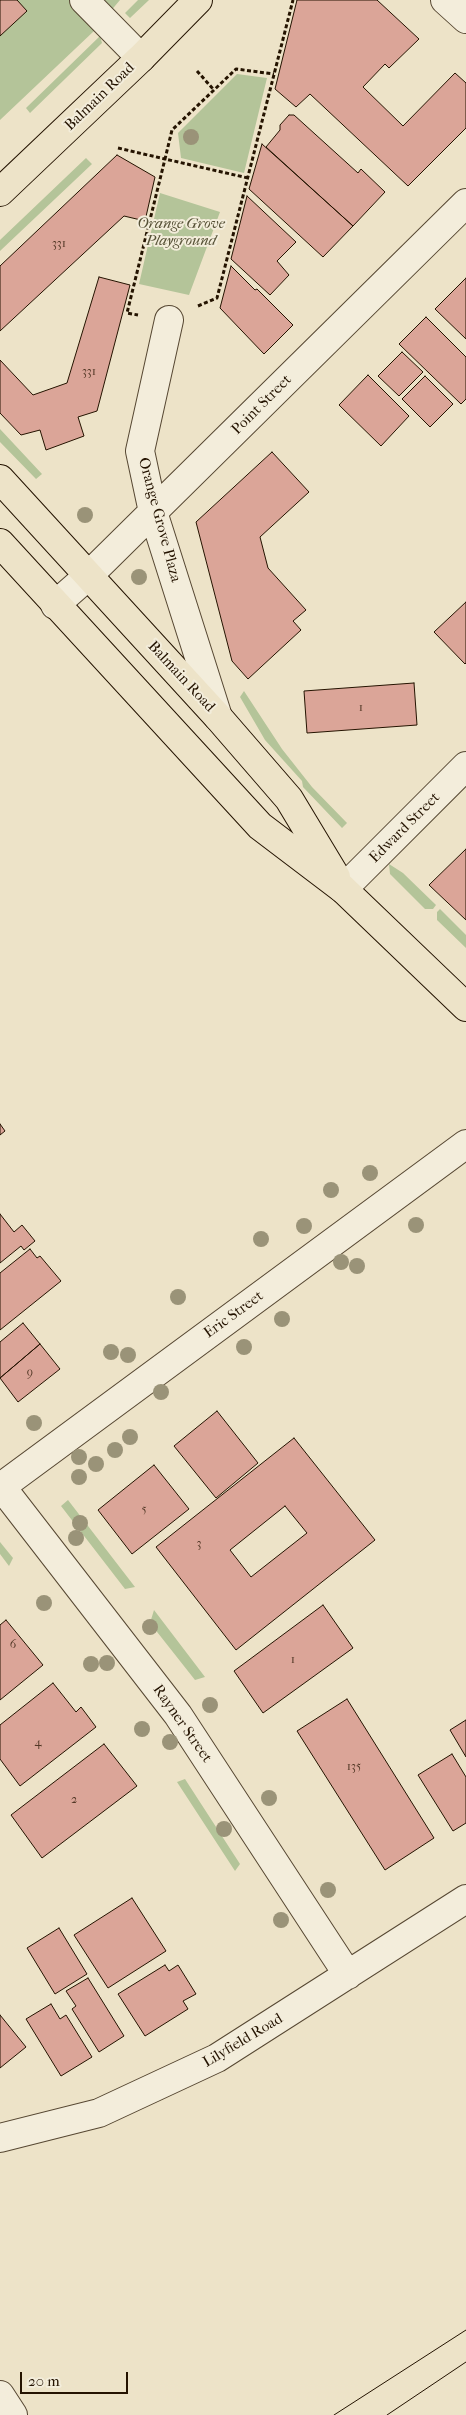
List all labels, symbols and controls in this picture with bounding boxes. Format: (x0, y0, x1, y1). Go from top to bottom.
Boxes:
street label: Balmain Road (61, 59, 139, 135)
park label: Orange Grove Playground (137, 215, 225, 250)
house number: 331 (52, 237, 66, 251)
house number: 331 (82, 365, 96, 379)
street label: Point Street (228, 371, 296, 439)
street label: Orange Grove Plaza (134, 456, 184, 584)
street label: Balmain Road (144, 638, 218, 716)
house number: 1 (359, 701, 363, 715)
street label: Edward Street (366, 789, 444, 867)
street label: Eric Street (201, 1287, 267, 1343)
house number: 9 (27, 1366, 33, 1380)
house number: 5 (141, 1503, 147, 1517)
house number: 3 (197, 1537, 201, 1551)
house number: 6 (10, 1638, 16, 1652)
house number: 1 (291, 1653, 295, 1667)
street label: Rayner Street (149, 1682, 215, 1766)
house number: 4 (34, 1736, 42, 1750)
house number: 135 (347, 1760, 361, 1774)
house number: 2 (71, 1793, 77, 1807)
street label: Lilyfield Road (200, 2010, 286, 2072)
scale bar (22, 2362, 130, 2394)
text: 20 m (28, 2372, 60, 2390)

